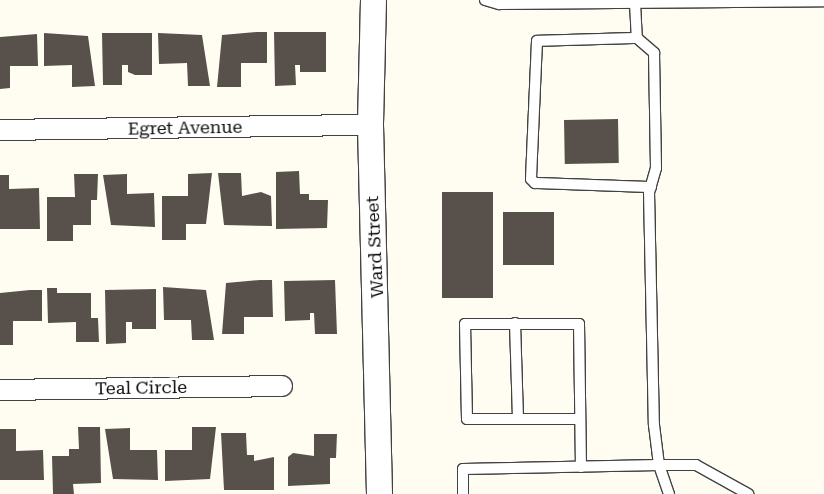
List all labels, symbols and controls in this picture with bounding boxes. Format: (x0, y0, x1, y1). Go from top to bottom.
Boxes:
street label: Egret Avenue (127, 116, 243, 140)
street label: Ward Street (362, 195, 388, 299)
street label: Teal Circle (95, 376, 187, 400)

